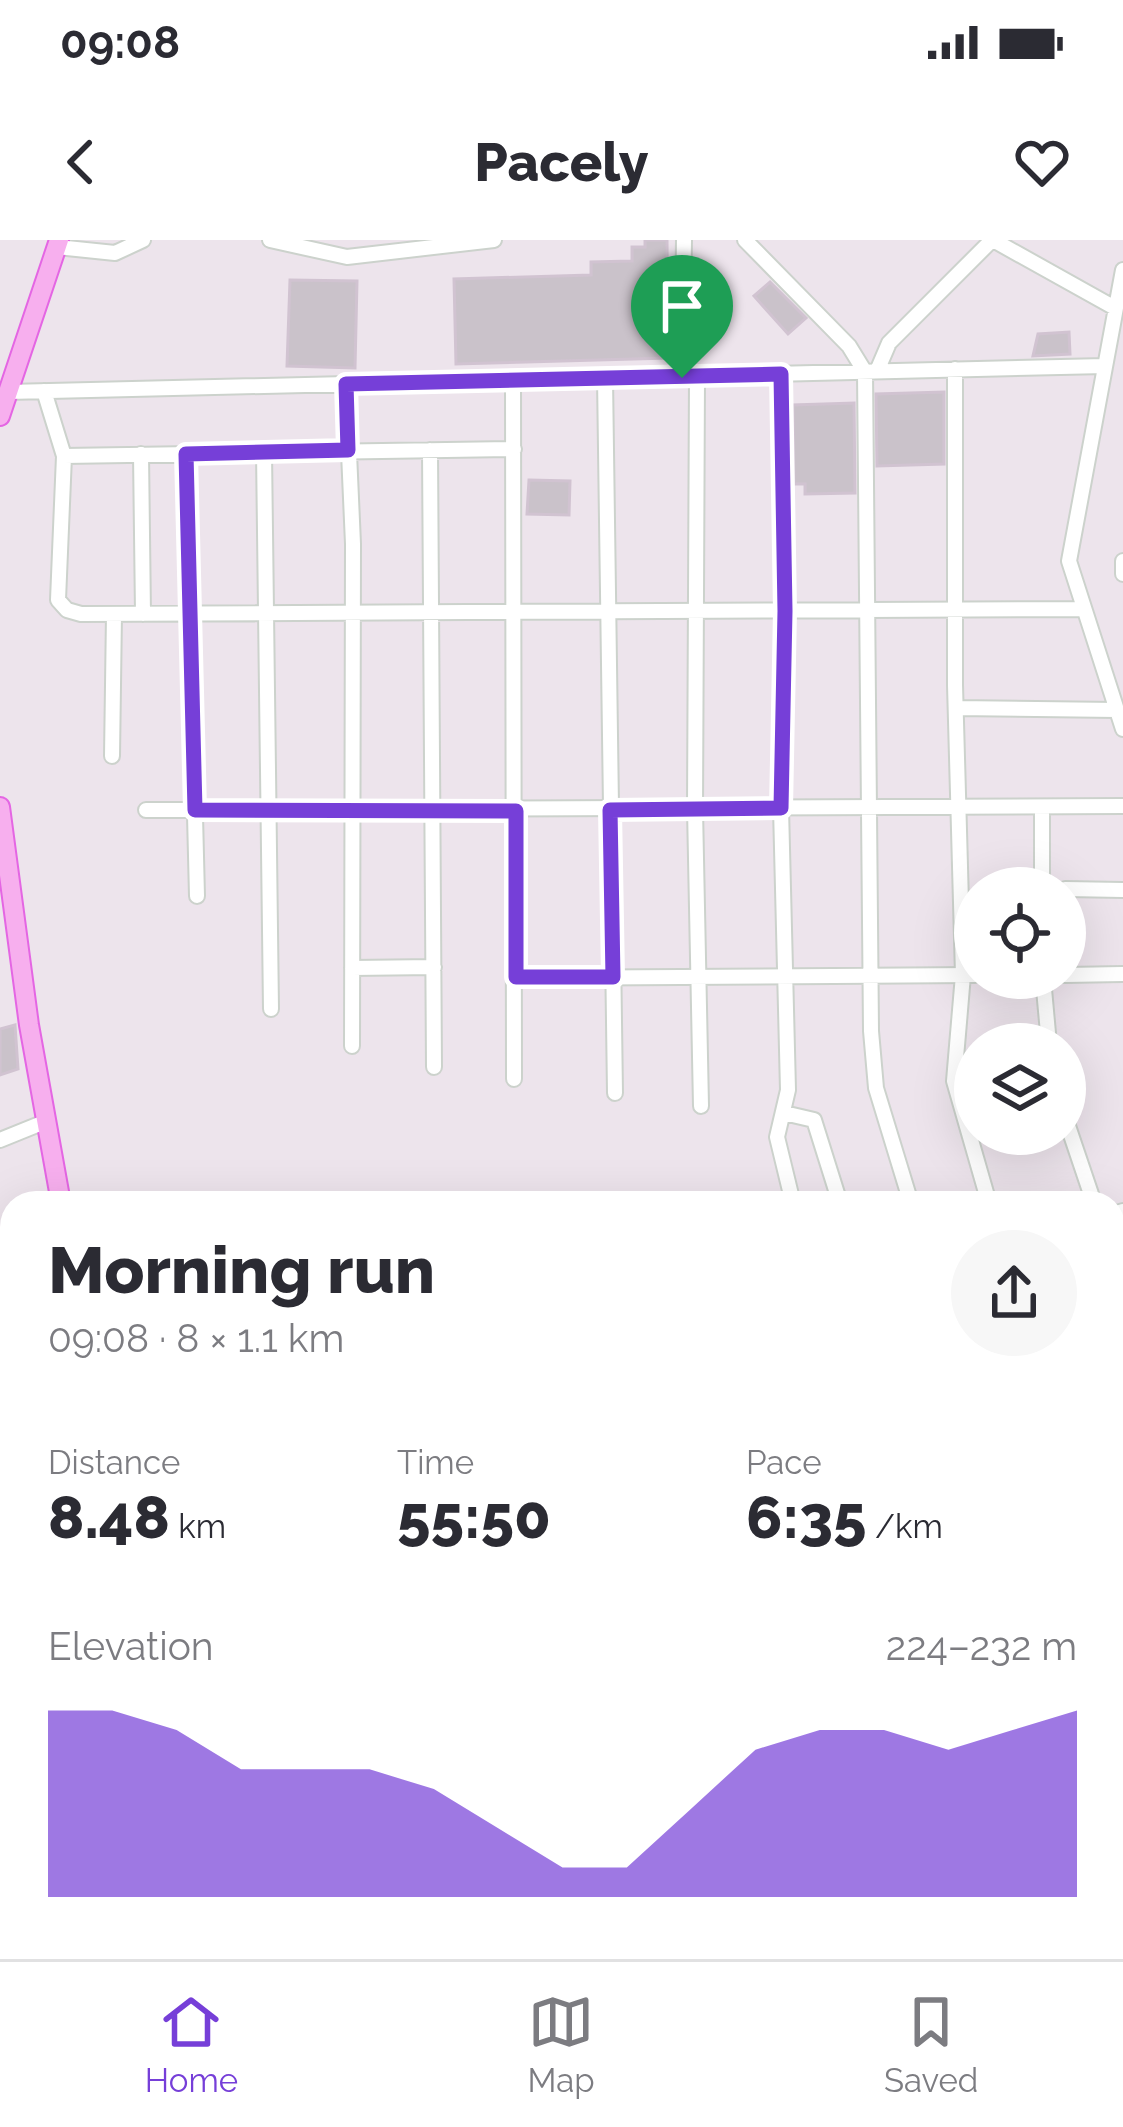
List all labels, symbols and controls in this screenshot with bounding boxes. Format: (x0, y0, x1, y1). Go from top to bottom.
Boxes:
text: 09:08 (60, 16, 180, 69)
icon: back (48, 129, 114, 195)
icon: heart (1009, 129, 1075, 195)
text: Pacely (474, 130, 649, 194)
pin (631, 255, 733, 378)
icon: arrive (649, 273, 715, 339)
map controls (954, 867, 1086, 1155)
button: locate (954, 867, 1086, 999)
button: layers (954, 1023, 1086, 1155)
button: share (951, 1230, 1077, 1356)
text: Morning run (48, 1231, 435, 1308)
text: 09:08 · 8 × 1.1 km (48, 1315, 344, 1361)
text: Distance (48, 1443, 180, 1482)
text: Time (397, 1443, 474, 1482)
text: Pace (746, 1443, 822, 1482)
text: 8.48 (48, 1482, 170, 1552)
text: 55:50 (397, 1482, 551, 1552)
text: 6:35 (746, 1482, 867, 1552)
text: km (170, 1507, 226, 1546)
text: /km (867, 1507, 943, 1546)
text: Elevation (48, 1623, 214, 1669)
text: 224–232 m (886, 1623, 1077, 1669)
tab: Home (145, 1989, 238, 2100)
tab: Map (527, 1989, 595, 2100)
tab: Saved (884, 1989, 978, 2100)

